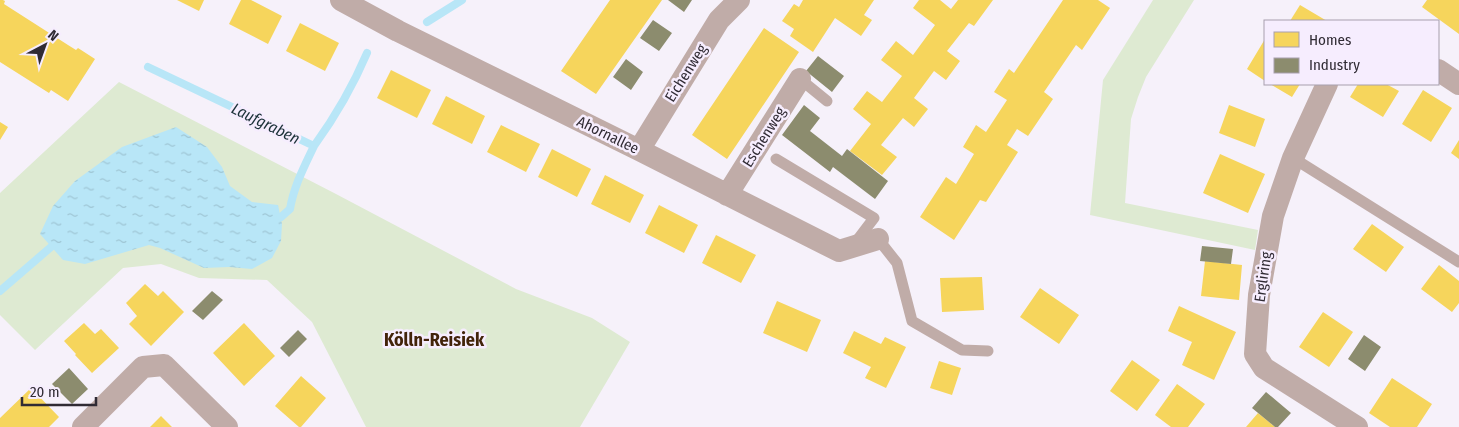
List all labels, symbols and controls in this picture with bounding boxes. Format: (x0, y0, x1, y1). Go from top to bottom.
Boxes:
north arrow (20, 20, 70, 70)
legend (1264, 20, 1439, 85)
text: N (44, 26, 62, 45)
text: Homes (1309, 31, 1351, 49)
street label: Eichenweg (661, 41, 711, 105)
text: Industry (1309, 56, 1360, 74)
water label: Laufgraben (228, 99, 303, 148)
street label: Eschenweg (739, 104, 789, 170)
street label: Ahornallee (574, 112, 642, 158)
street label: Ergliring (1251, 251, 1275, 303)
district label: Kölln-Reisiek (384, 329, 485, 351)
scale bar (22, 374, 96, 406)
text: 20 m (30, 383, 60, 401)

